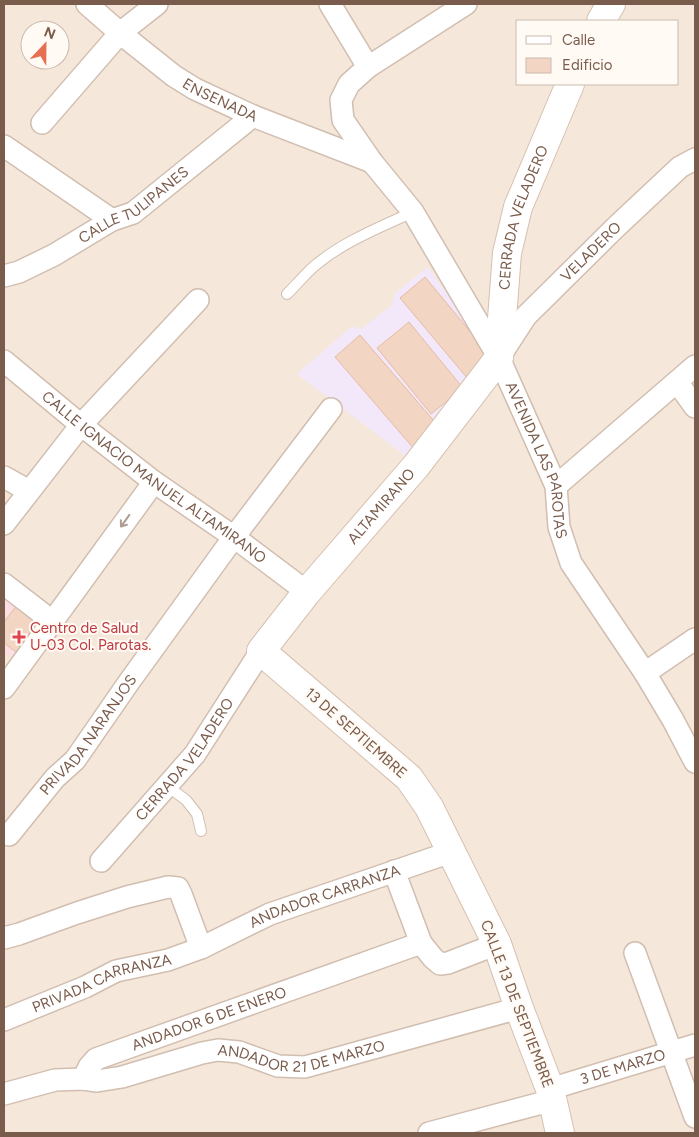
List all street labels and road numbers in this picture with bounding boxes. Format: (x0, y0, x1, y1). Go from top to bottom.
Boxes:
street label: ENSENADA (179, 74, 260, 126)
street label: CERRADA VELADERO (495, 142, 552, 290)
street label: CALLE TULIPANES (75, 163, 192, 247)
street label: VELADERO (557, 218, 625, 285)
street label: AVENIDA LAS PAROTAS (502, 379, 571, 541)
street label: CALLE IGNACIO MANUEL ALTAMIRANO (38, 387, 270, 567)
street label: ALTAMIRANO (344, 465, 419, 548)
street label: PRIVADA NARANJOS (36, 671, 140, 799)
street label: 13 DE SEPTIEMBRE (301, 684, 411, 782)
street label: CERRADA VELADERO (132, 695, 238, 824)
street label: ANDADOR CARRANZA (246, 861, 402, 932)
street label: CALLE 13 DE SEPTIEMBRE (477, 918, 557, 1090)
street label: PRIVADA CARRANZA (29, 951, 173, 1017)
street label: ANDADOR 6 DE ENERO (129, 983, 289, 1055)
street label: ANDADOR 21 DE MARZO (217, 1036, 387, 1076)
street label: 3 DE MARZO (578, 1045, 668, 1088)

